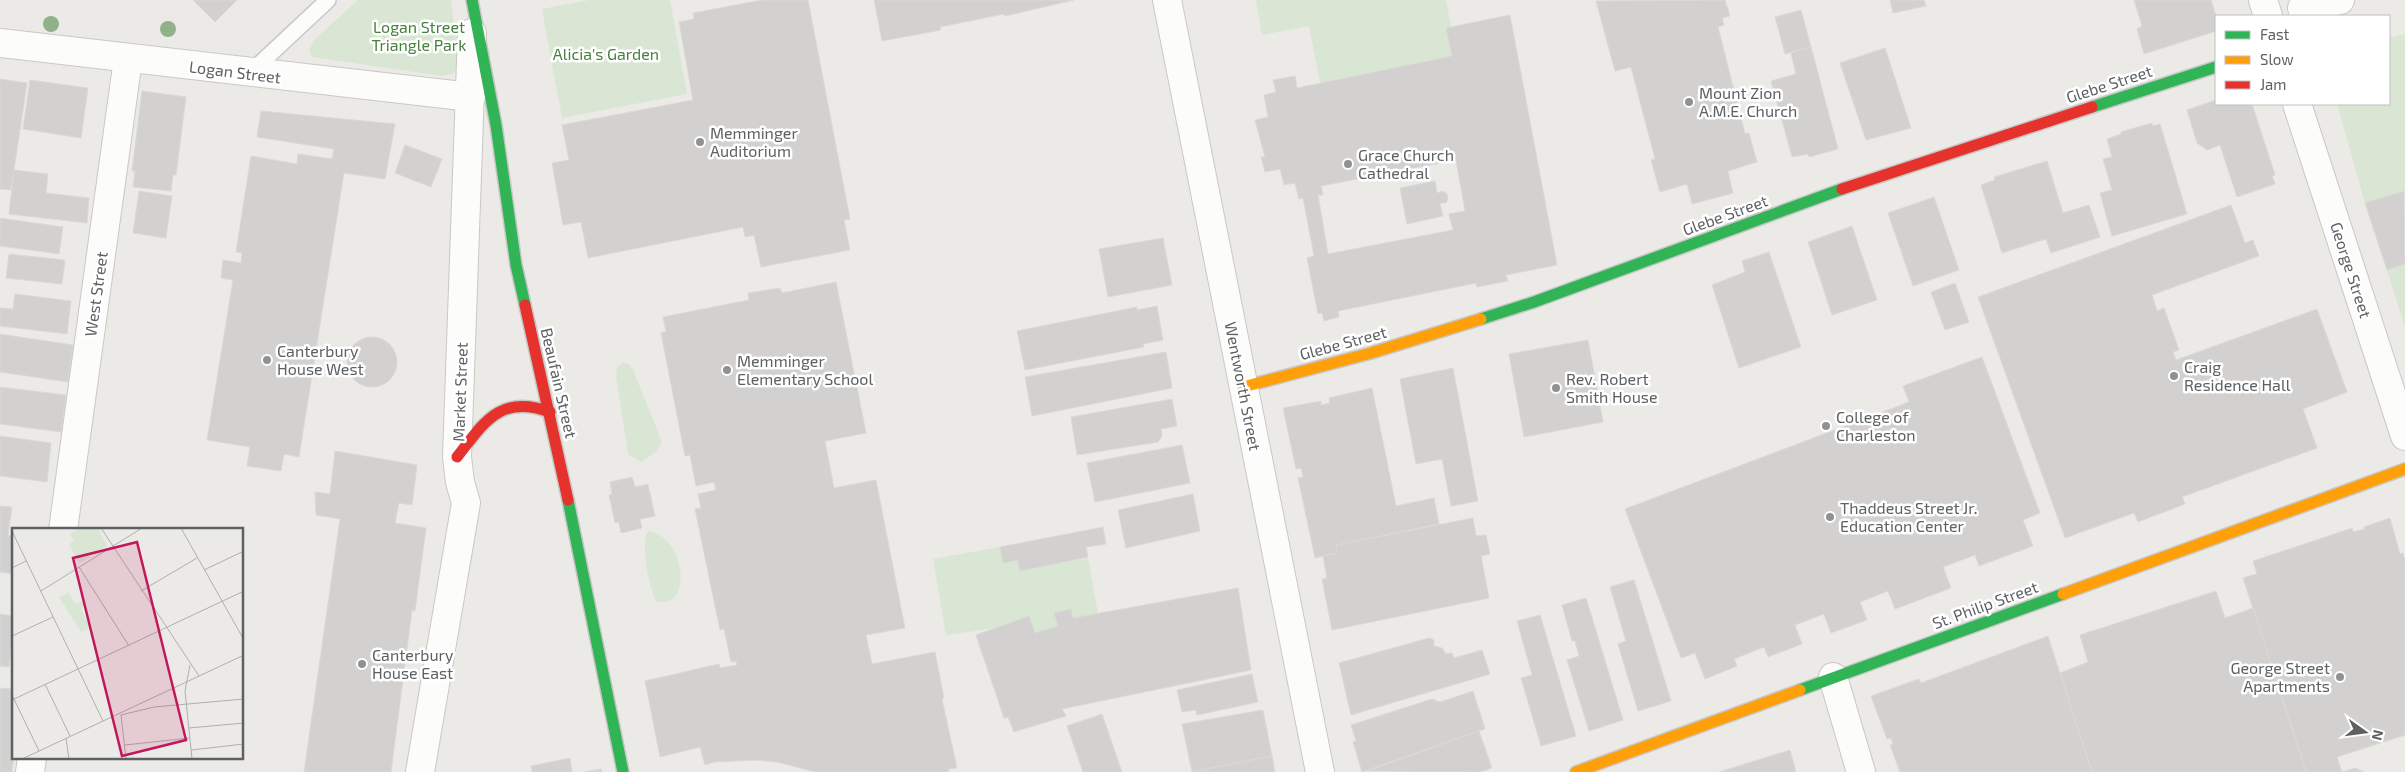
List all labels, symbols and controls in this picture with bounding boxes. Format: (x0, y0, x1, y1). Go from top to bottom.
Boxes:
legend (2215, 15, 2390, 105)
park label: Logan Street Triangle Park (372, 17, 466, 54)
text: Fast (2260, 25, 2290, 43)
park label: Alicia's Garden (553, 44, 659, 63)
text: Slow (2260, 50, 2294, 68)
street label: Logan Street (188, 56, 282, 87)
street label: Glebe Street (2064, 61, 2154, 106)
text: Jam (2260, 75, 2286, 93)
place label: Mount Zion A.M.E. Church (1699, 83, 1797, 120)
marker: Mount Zion A.M.E. Church (1683, 96, 1695, 108)
place label: Memminger Auditorium (710, 123, 798, 160)
marker: Memminger Auditorium (694, 136, 706, 148)
place label: Grace Church Cathedral (1358, 145, 1454, 182)
marker: Grace Church Cathedral (1342, 158, 1354, 170)
street label: Glebe Street (1680, 190, 1770, 239)
street label: George Street (2327, 220, 2376, 320)
street label: West Street (80, 250, 111, 338)
street label: Wentworth Street (1222, 320, 1265, 452)
street label: Glebe Street (1297, 322, 1388, 363)
street label: Beaufain Street (538, 326, 581, 440)
place label: Canterbury House West (277, 341, 364, 378)
street label: Market Street (448, 342, 471, 442)
place label: Memminger Elementary School (737, 351, 873, 388)
marker: Canterbury House West (261, 354, 273, 366)
place label: Craig Residence Hall (2184, 357, 2291, 394)
marker: Memminger Elementary School (721, 364, 733, 376)
place label: Rev. Robert Smith House (1566, 369, 1658, 406)
marker: Craig Residence Hall (2168, 370, 2180, 382)
marker: Rev. Robert Smith House (1550, 382, 1562, 394)
place label: College of Charleston (1836, 407, 1916, 444)
marker: College of Charleston (1820, 420, 1832, 432)
place label: Thaddeus Street Jr. Education Center (1840, 498, 1978, 535)
marker: Thaddeus Street Jr. Education Center (1824, 511, 1836, 523)
inset map (12, 528, 244, 760)
street label: St. Philip Street (1929, 577, 2040, 632)
place label: Canterbury House East (372, 645, 454, 682)
marker: Canterbury House East (356, 658, 368, 670)
place label: George Street Apartments (2230, 658, 2330, 695)
marker: George Street Apartments (2334, 671, 2346, 683)
north arrow (2340, 707, 2390, 757)
text: N (2369, 728, 2388, 742)

